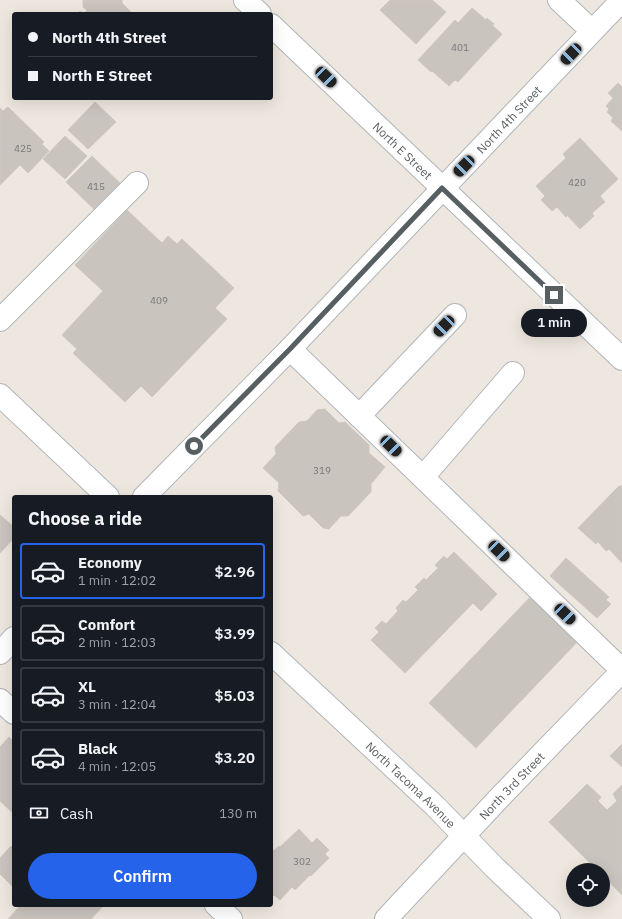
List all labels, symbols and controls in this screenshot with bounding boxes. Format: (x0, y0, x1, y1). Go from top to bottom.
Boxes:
text: North 4th Street (52, 28, 167, 47)
house number: 401 (451, 41, 469, 54)
car (558, 41, 584, 67)
car (313, 64, 339, 90)
text: North E Street (52, 66, 152, 85)
street label: North 4th Street (473, 82, 544, 156)
street label: North E Street (370, 119, 436, 182)
house number: 425 (14, 142, 32, 155)
car (451, 153, 477, 179)
house number: 420 (568, 176, 586, 189)
house number: 415 (87, 180, 105, 193)
route end (545, 286, 563, 304)
house number: 409 (150, 294, 168, 307)
callout: 1 min (521, 309, 587, 337)
car (431, 313, 457, 339)
text: 1 min (537, 314, 571, 331)
car (378, 433, 404, 459)
route start (185, 437, 203, 455)
house number: 319 (313, 464, 331, 477)
text: Choose a ride (28, 507, 142, 530)
car (486, 538, 512, 564)
icon: car (30, 553, 66, 589)
text: Economy (78, 553, 142, 572)
text: $2.96 (215, 562, 255, 581)
text: 1 min · 12:02 (78, 572, 156, 589)
car (552, 601, 578, 627)
icon: car (30, 615, 66, 651)
text: Comfort (78, 615, 135, 634)
text: $3.99 (215, 624, 255, 643)
text: 2 min · 12:03 (78, 634, 156, 651)
icon: car (30, 677, 66, 713)
text: XL (78, 677, 96, 696)
text: $5.03 (215, 686, 255, 705)
text: 3 min · 12:04 (78, 696, 156, 713)
street label: North Tacoma Avenue (363, 738, 459, 831)
icon: car (30, 739, 66, 775)
text: Black (78, 739, 118, 758)
text: $3.20 (215, 748, 255, 767)
street label: North 3rd Street (476, 749, 547, 823)
text: 4 min · 12:05 (78, 758, 156, 775)
icon: cash (28, 802, 50, 824)
text: Cash (60, 804, 93, 823)
text: 130 m (219, 805, 257, 822)
button: Confirm (28, 853, 257, 899)
house number: 302 (293, 855, 311, 868)
map controls (566, 863, 610, 907)
button: locate (566, 863, 610, 907)

